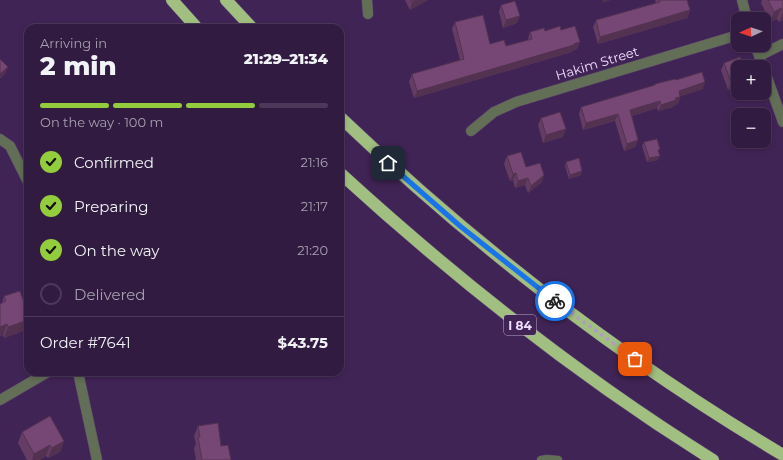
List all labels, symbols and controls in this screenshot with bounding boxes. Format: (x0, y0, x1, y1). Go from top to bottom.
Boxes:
north arrow (731, 12, 771, 52)
map controls (731, 12, 771, 148)
text: Arriving in (40, 35, 107, 51)
street label: Hakim Street (554, 43, 640, 83)
text: 21:29–21:34 (244, 49, 328, 68)
text: 2 min (40, 50, 117, 82)
button: + (731, 60, 771, 100)
button: − (731, 108, 771, 148)
text: On the way · 100 m (40, 114, 163, 130)
pin (371, 146, 405, 180)
icon: check (40, 151, 62, 173)
icon: home (377, 152, 399, 174)
text: Confirmed (74, 153, 154, 172)
text: 21:16 (301, 154, 328, 170)
icon: check (40, 195, 62, 217)
text: Preparing (74, 197, 149, 216)
text: 21:17 (301, 198, 328, 214)
icon: check (40, 239, 62, 261)
text: On the way (74, 241, 159, 260)
text: 21:20 (297, 242, 328, 258)
courier (535, 281, 575, 321)
text: Delivered (74, 285, 146, 304)
icon: bike (544, 290, 566, 312)
road number: I 84 (504, 315, 536, 335)
text: Order #7641 (40, 333, 131, 352)
text: $43.75 (278, 333, 328, 352)
pin (618, 342, 652, 376)
icon: bag (624, 348, 646, 370)

